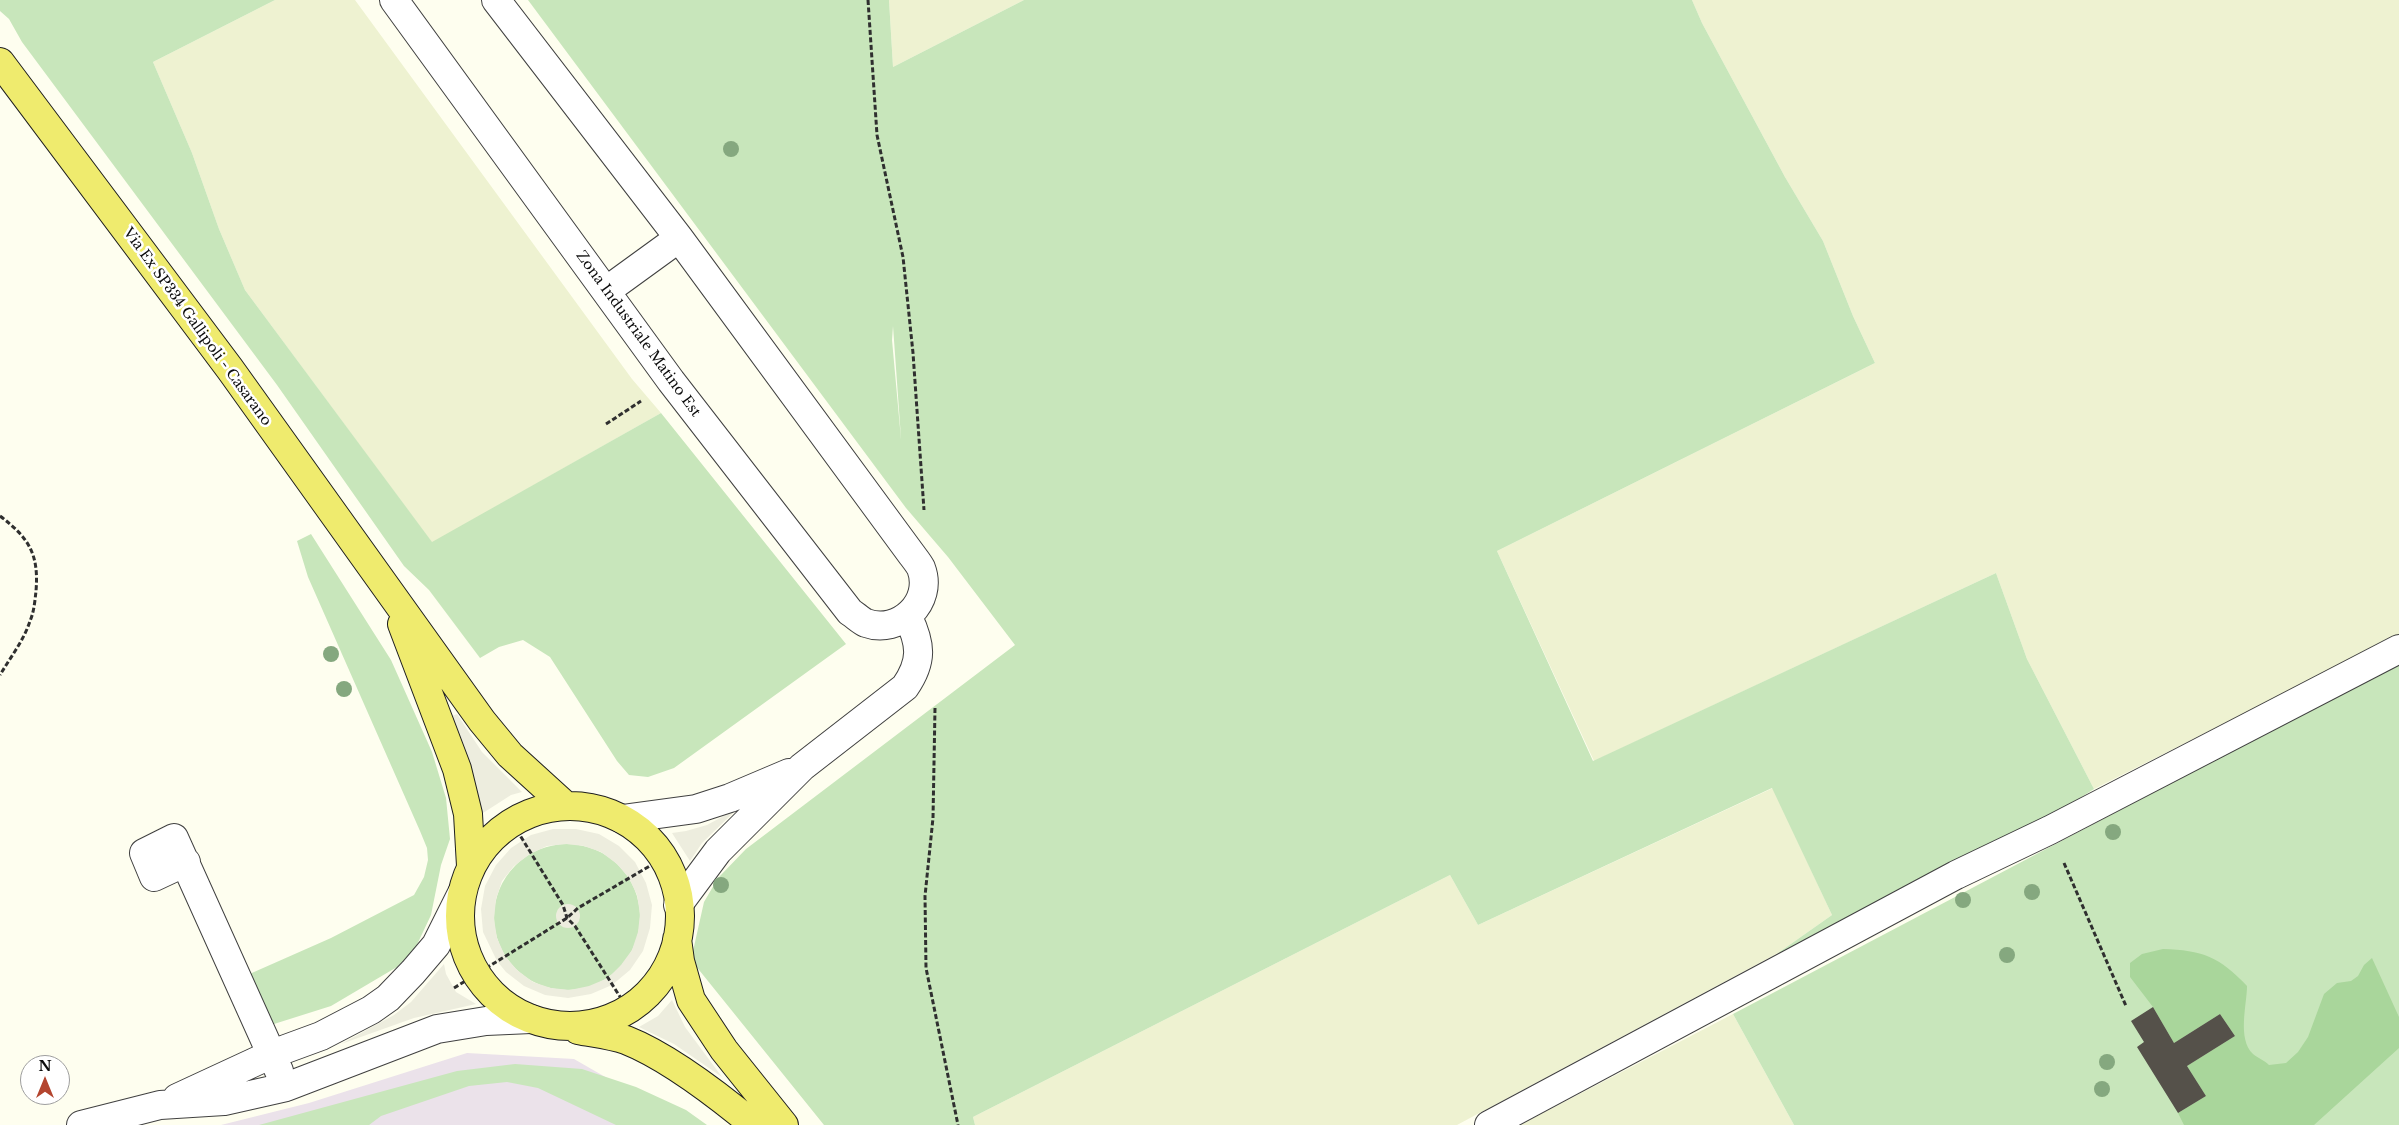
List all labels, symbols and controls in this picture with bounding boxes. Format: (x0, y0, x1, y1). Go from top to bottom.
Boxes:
street label: Via Ex SP334 Gallipoli - Casarano (119, 225, 275, 429)
street label: Zona Industriale Matino Est (572, 248, 704, 420)
north arrow (20, 1055, 70, 1105)
text: N (38, 1057, 52, 1075)

